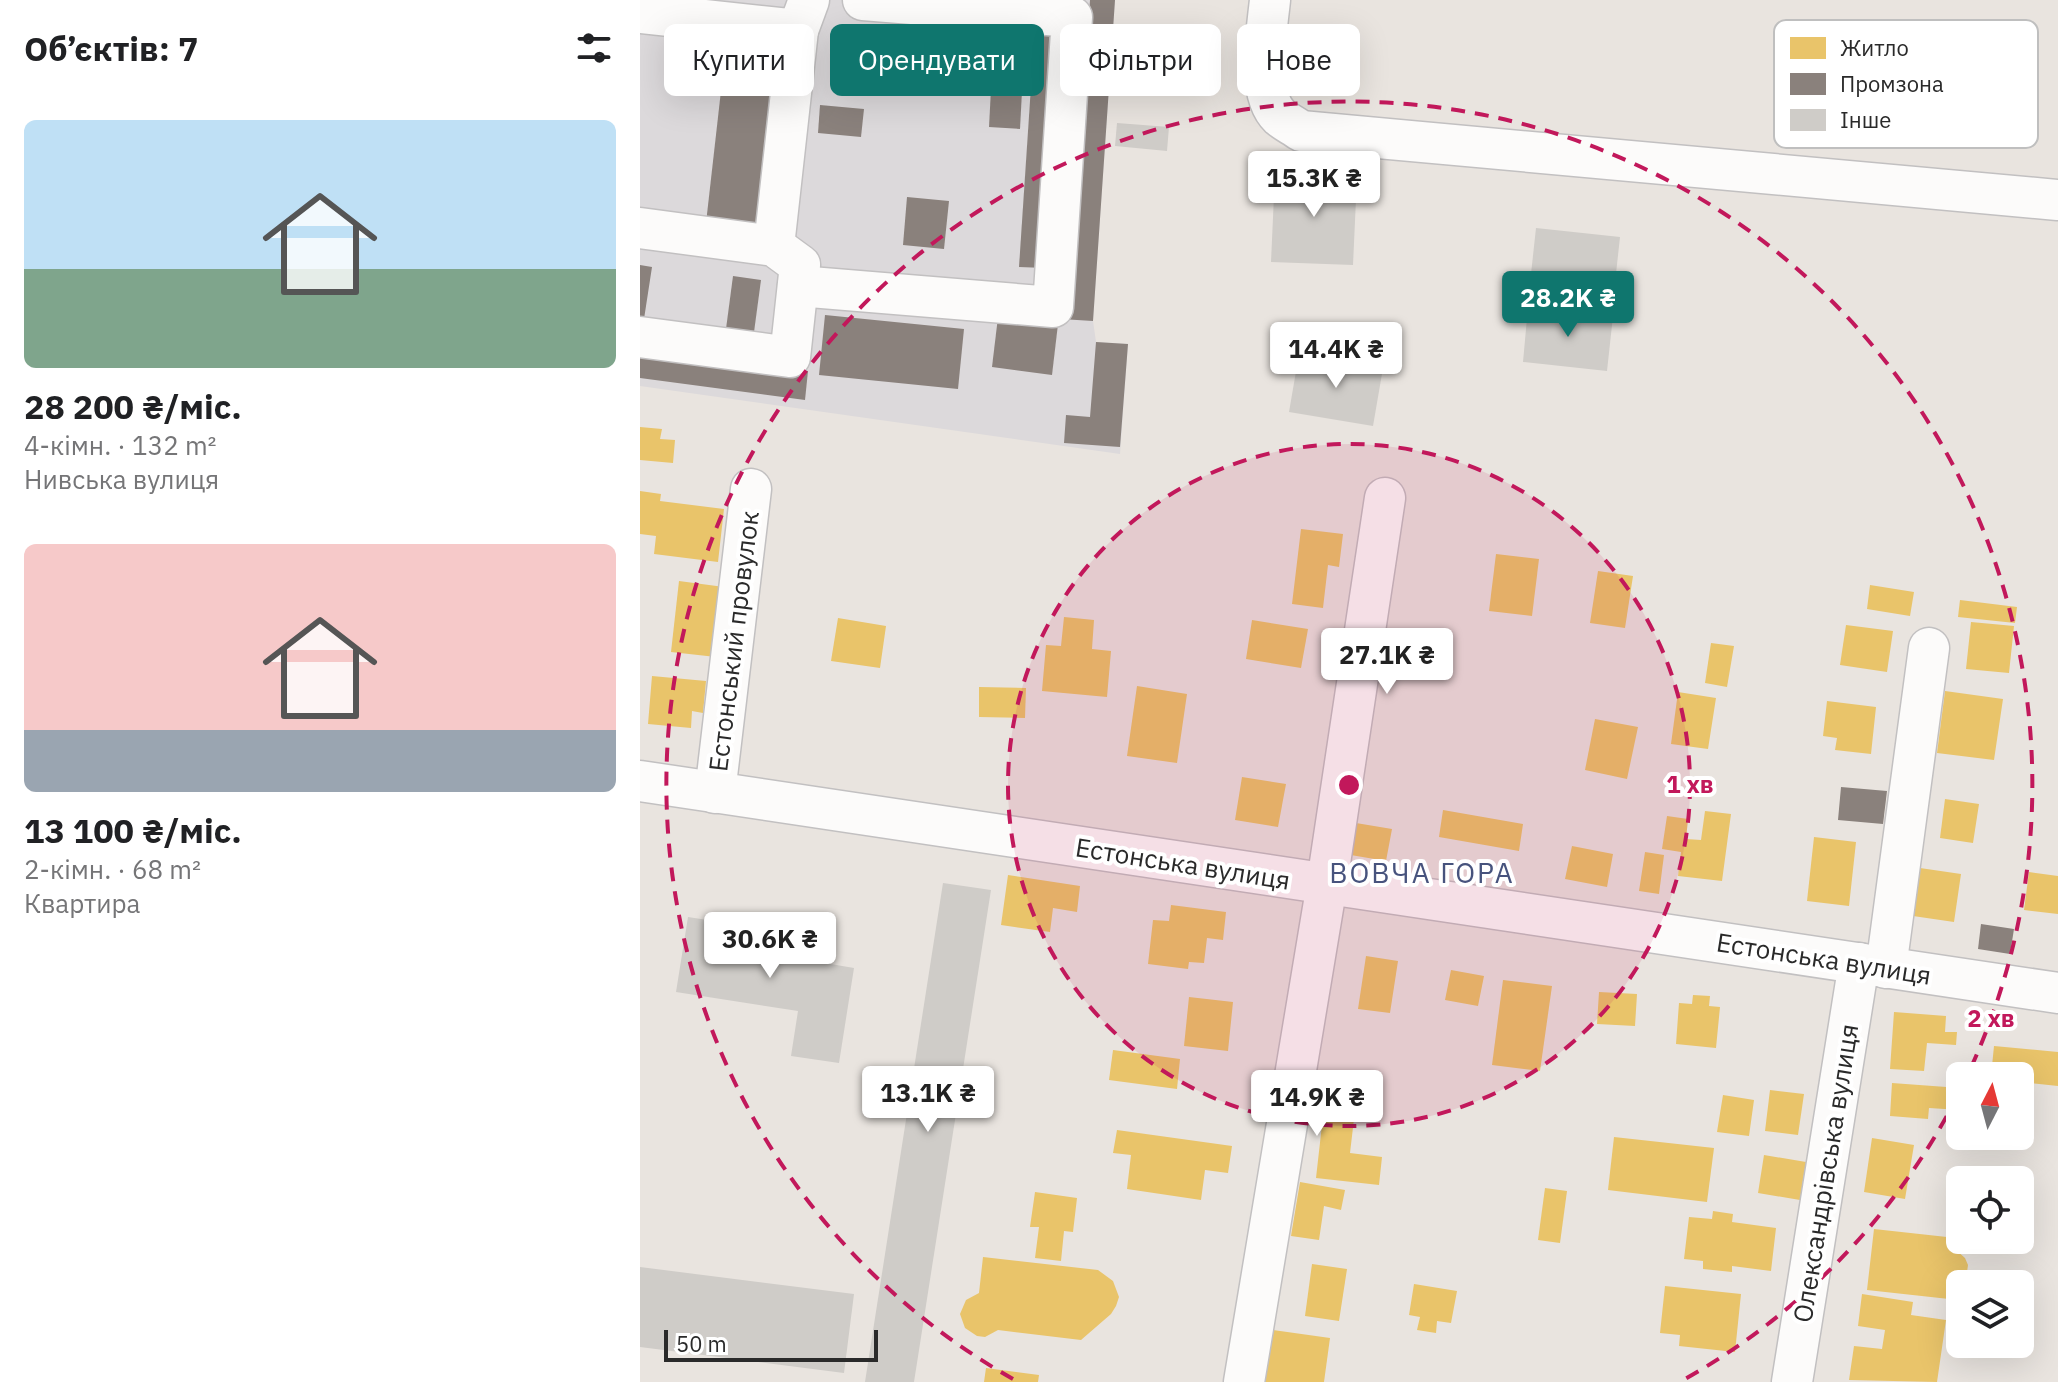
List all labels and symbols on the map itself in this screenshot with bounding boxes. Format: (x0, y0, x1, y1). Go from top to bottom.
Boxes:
legend (1774, 20, 2038, 148)
text: Житло (1840, 33, 1909, 62)
text: Промзона (1840, 69, 1944, 98)
text: Інше (1840, 105, 1891, 134)
pin: 15.3K ₴ (1240, 151, 1388, 219)
pin: 28.2K ₴ (1494, 271, 1642, 339)
pin: 14.4K ₴ (1262, 322, 1410, 390)
street label: Естонський провулок (700, 509, 766, 773)
pin: 27.1K ₴ (1313, 628, 1461, 696)
text: 1 хв (1666, 768, 1714, 800)
centre of rings (1335, 771, 1363, 799)
street label: Естонська вулиця (1073, 829, 1293, 897)
district label: ВОВЧА ГОРА (1329, 854, 1515, 891)
pin: 30.6K ₴ (696, 912, 844, 980)
street label: Естонська вулиця (1714, 924, 1934, 992)
text: 2 хв (1967, 1002, 2015, 1034)
street label: Олександрівська вулиця (1785, 1021, 1865, 1325)
north arrow (1946, 1062, 2034, 1150)
pin: 13.1K ₴ (854, 1066, 1002, 1134)
pin: 14.9K ₴ (1243, 1070, 1391, 1138)
scale bar (664, 1326, 878, 1362)

